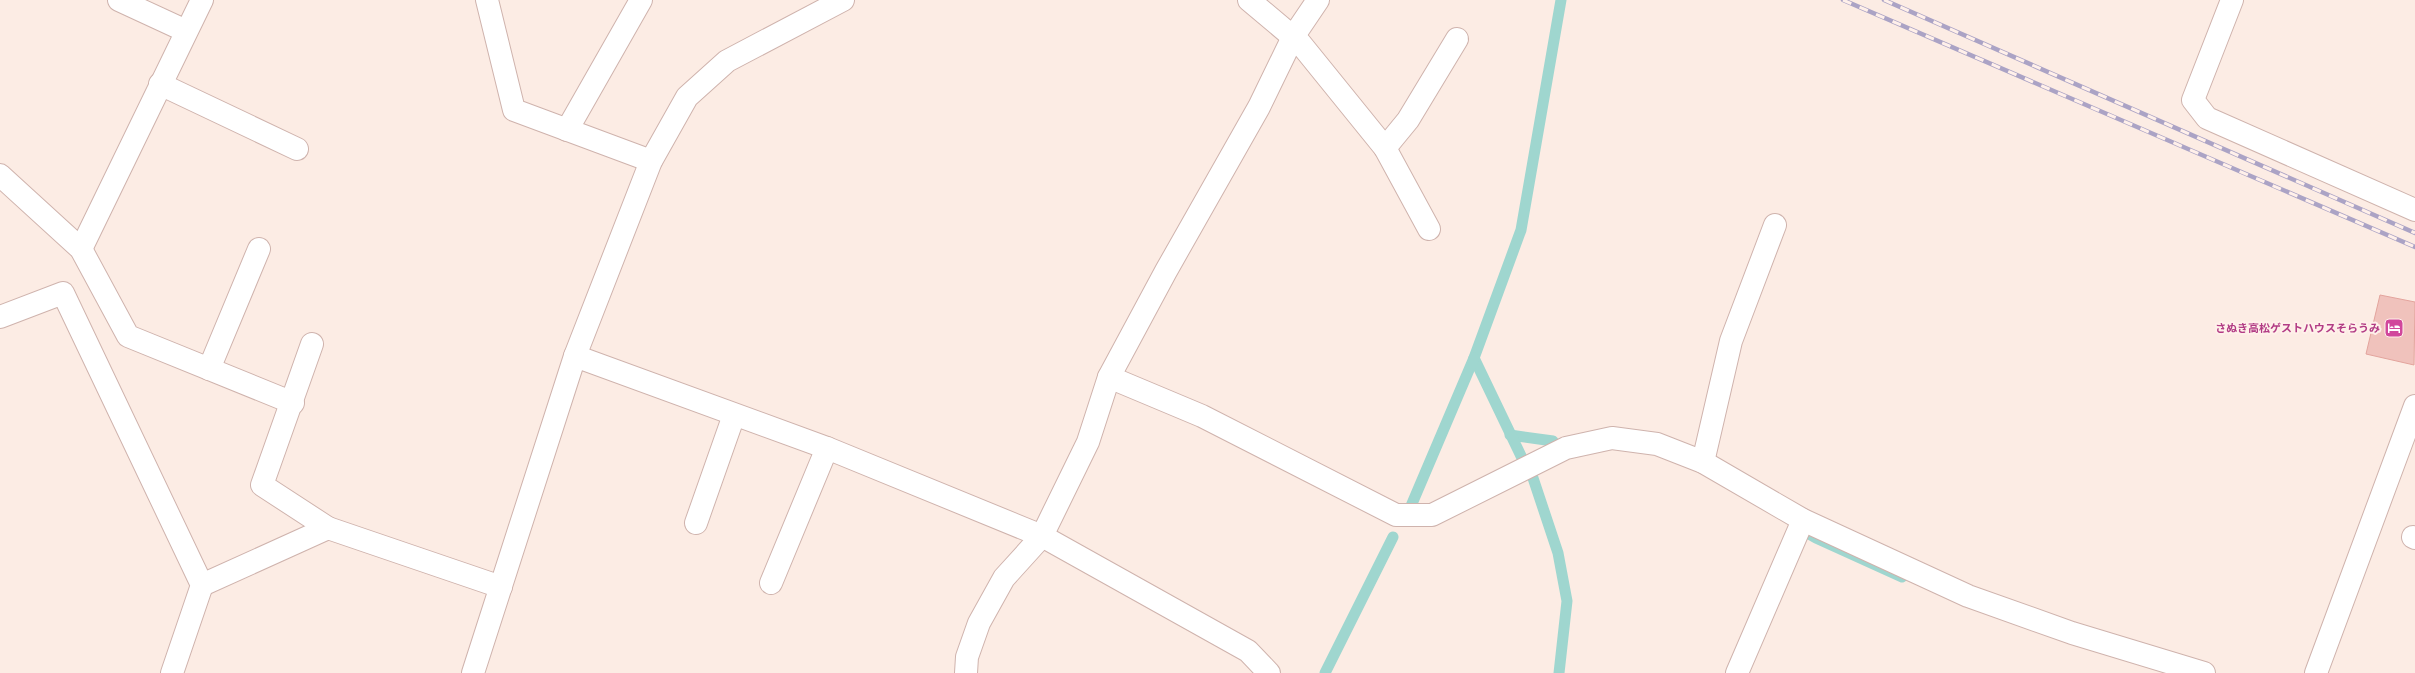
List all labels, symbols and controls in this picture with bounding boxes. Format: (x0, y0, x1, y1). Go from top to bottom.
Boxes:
hotel icon: さぬき高松ゲストハウスそらうみ (2383, 317, 2405, 339)
place label: さぬき高松ゲストハウスそらうみ (2215, 322, 2380, 335)

